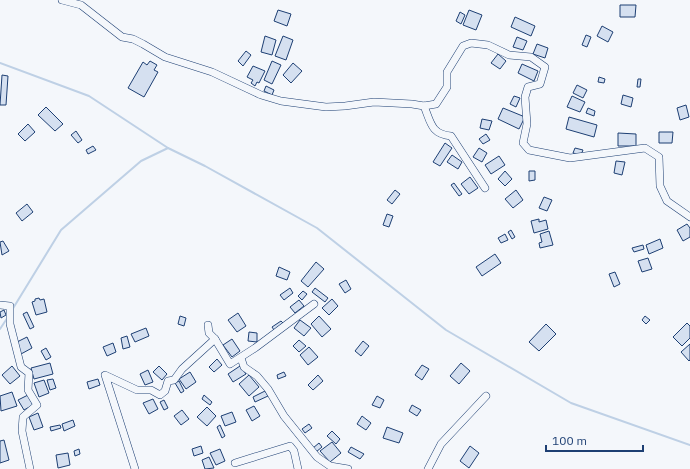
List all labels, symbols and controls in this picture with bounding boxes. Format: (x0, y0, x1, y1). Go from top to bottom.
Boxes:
scale bar (546, 427, 643, 453)
text: 100 m (552, 433, 587, 448)

